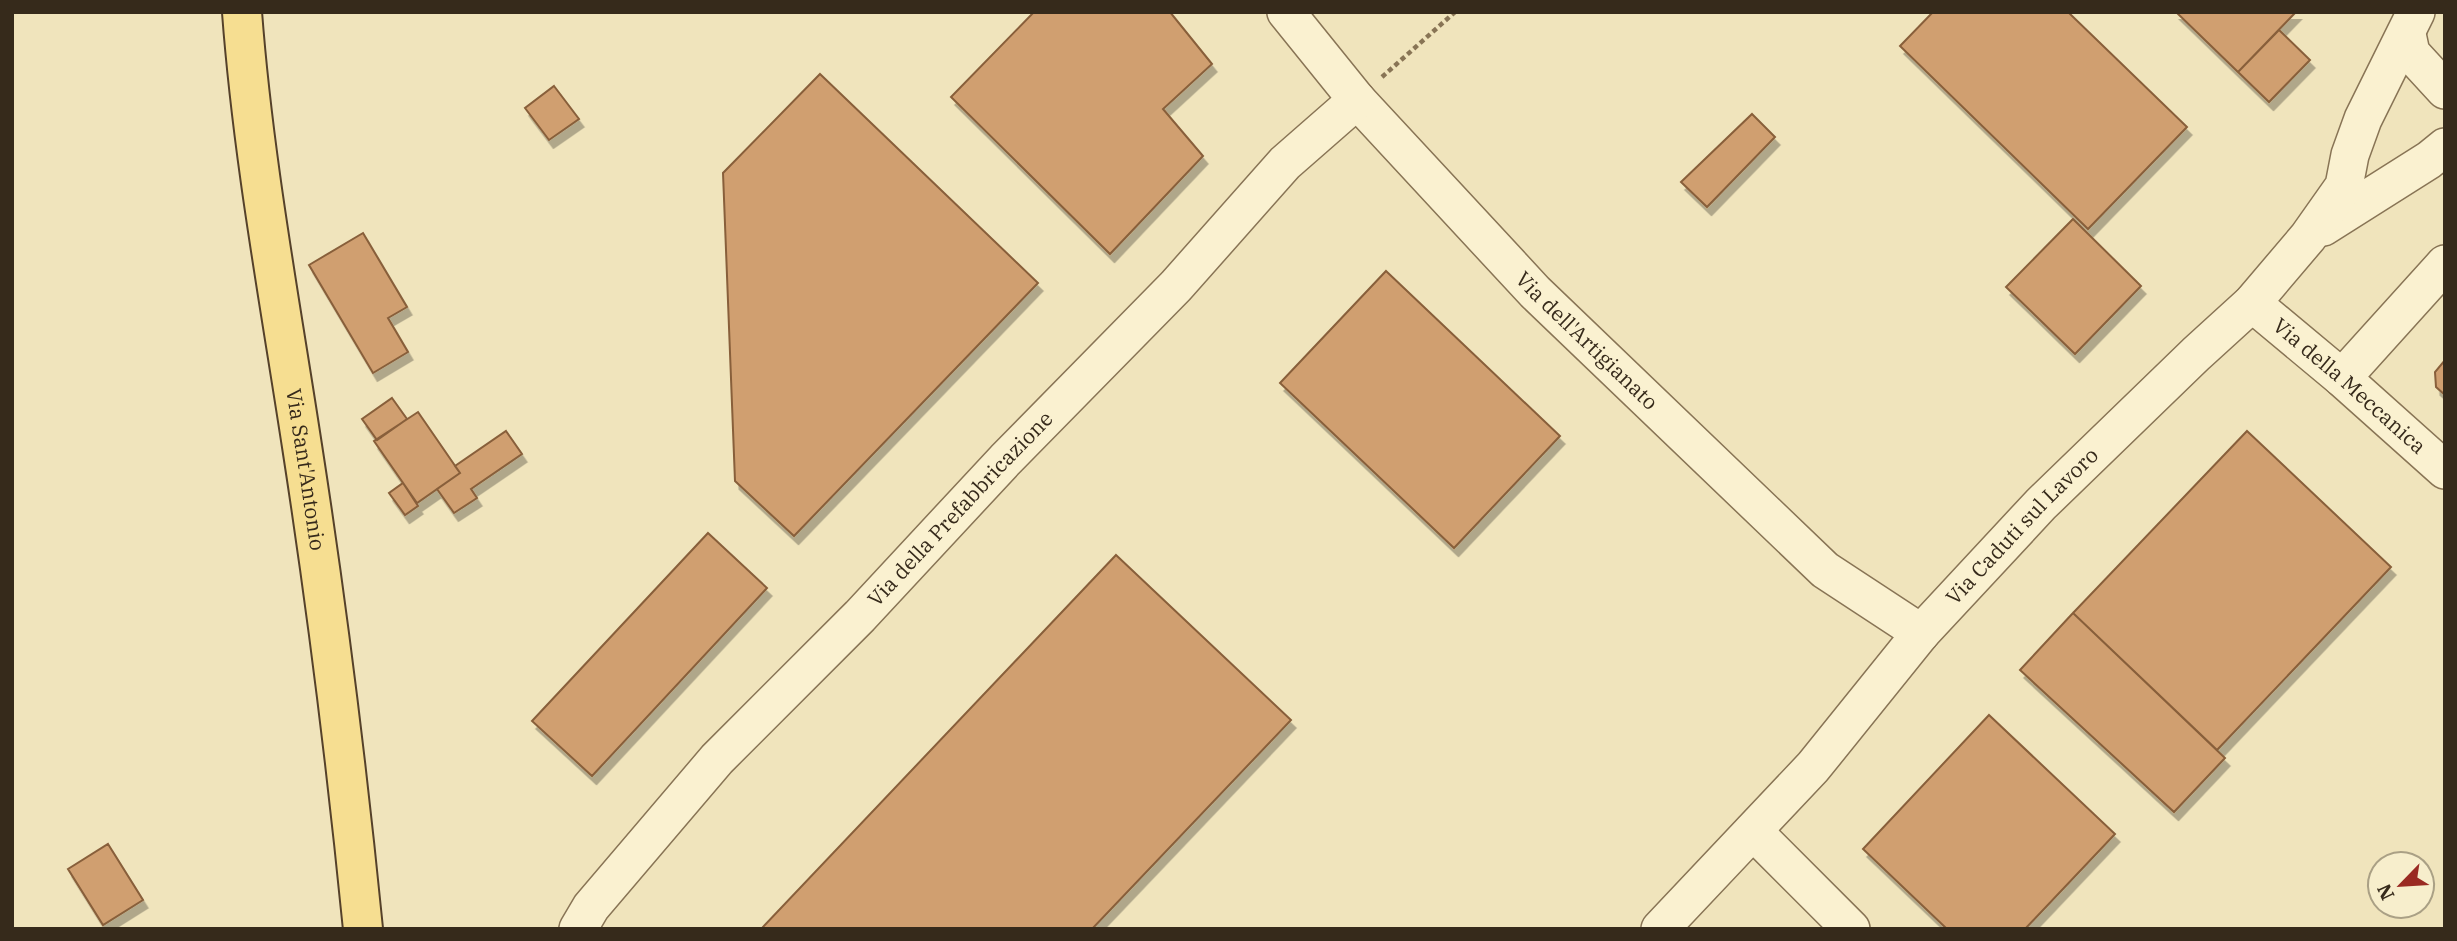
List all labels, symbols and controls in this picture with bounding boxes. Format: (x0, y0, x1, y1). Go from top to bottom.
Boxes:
street label: Via dell'Artigianato (1510, 265, 1665, 416)
street label: Via della Meccanica (2267, 311, 2433, 460)
street label: Via Sant'Antonio (280, 386, 332, 552)
street label: Via della Prefabbricazione (861, 404, 1059, 612)
street label: Via Caduti sul Lavoro (1939, 441, 2104, 610)
north arrow (2366, 850, 2436, 920)
text: N (2372, 880, 2400, 904)

